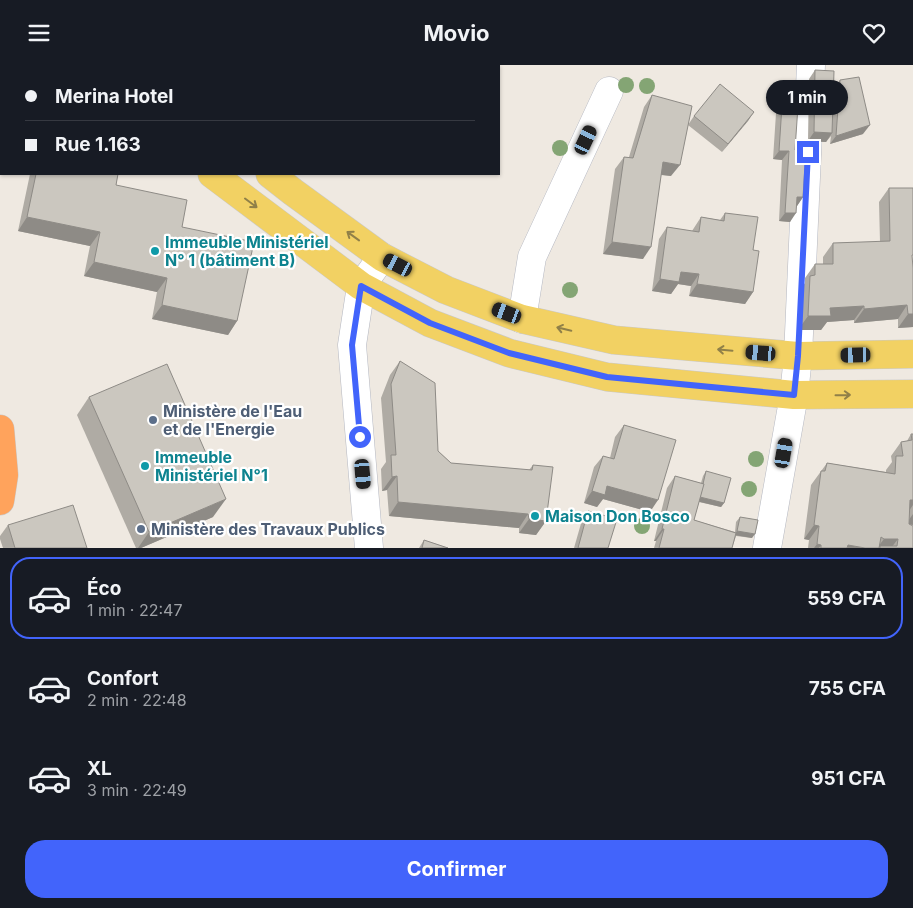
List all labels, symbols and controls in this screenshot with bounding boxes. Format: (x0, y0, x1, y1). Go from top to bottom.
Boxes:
icon: menu (25, 19, 53, 47)
icon: heart (860, 19, 888, 47)
text: Movio (423, 20, 490, 46)
callout: 1 min (767, 79, 849, 114)
text: Merina Hotel (55, 85, 174, 108)
text: 1 min (787, 87, 827, 107)
car (572, 123, 599, 157)
text: Rue 1.163 (55, 133, 141, 156)
route end (797, 141, 819, 163)
one-way arrow (244, 198, 258, 208)
one-way arrow (347, 230, 360, 241)
place label: Immeuble Ministériel N° 1 (bâtiment B) (165, 232, 329, 270)
marker: Immeuble Ministériel N° 1 (bâtiment B) (149, 245, 161, 257)
car (381, 252, 414, 278)
car (490, 301, 523, 325)
one-way arrow (556, 324, 572, 333)
car (745, 344, 776, 362)
one-way arrow (717, 345, 733, 355)
car (840, 347, 871, 363)
one-way arrow (834, 390, 851, 400)
place label: Ministère de l'Eau et de l'Energie (163, 401, 302, 439)
marker: Ministère de l'Eau et de l'Energie (147, 414, 159, 426)
route start (349, 426, 371, 448)
car (774, 437, 793, 469)
place label: Immeuble Ministériel N°1 (155, 447, 268, 485)
car (354, 458, 371, 490)
marker: Immeuble Ministériel N°1 (139, 460, 151, 472)
place label: Maison Don Bosco (545, 506, 690, 526)
marker: Maison Don Bosco (529, 510, 541, 522)
place label: Ministère des Travaux Publics (151, 519, 385, 539)
marker: Ministère des Travaux Publics (135, 523, 147, 535)
icon: car (27, 576, 72, 621)
text: Éco (87, 577, 121, 600)
text: 559 CFA (807, 587, 886, 610)
text: 1 min · 22:47 (87, 600, 182, 620)
icon: car (27, 666, 72, 711)
text: Confort (87, 667, 158, 690)
text: 755 CFA (809, 677, 886, 700)
text: 2 min · 22:48 (87, 690, 187, 710)
icon: car (27, 756, 72, 801)
text: XL (87, 757, 112, 780)
text: 951 CFA (811, 767, 886, 790)
text: 3 min · 22:49 (87, 780, 187, 800)
button: Confirmer (25, 840, 888, 898)

